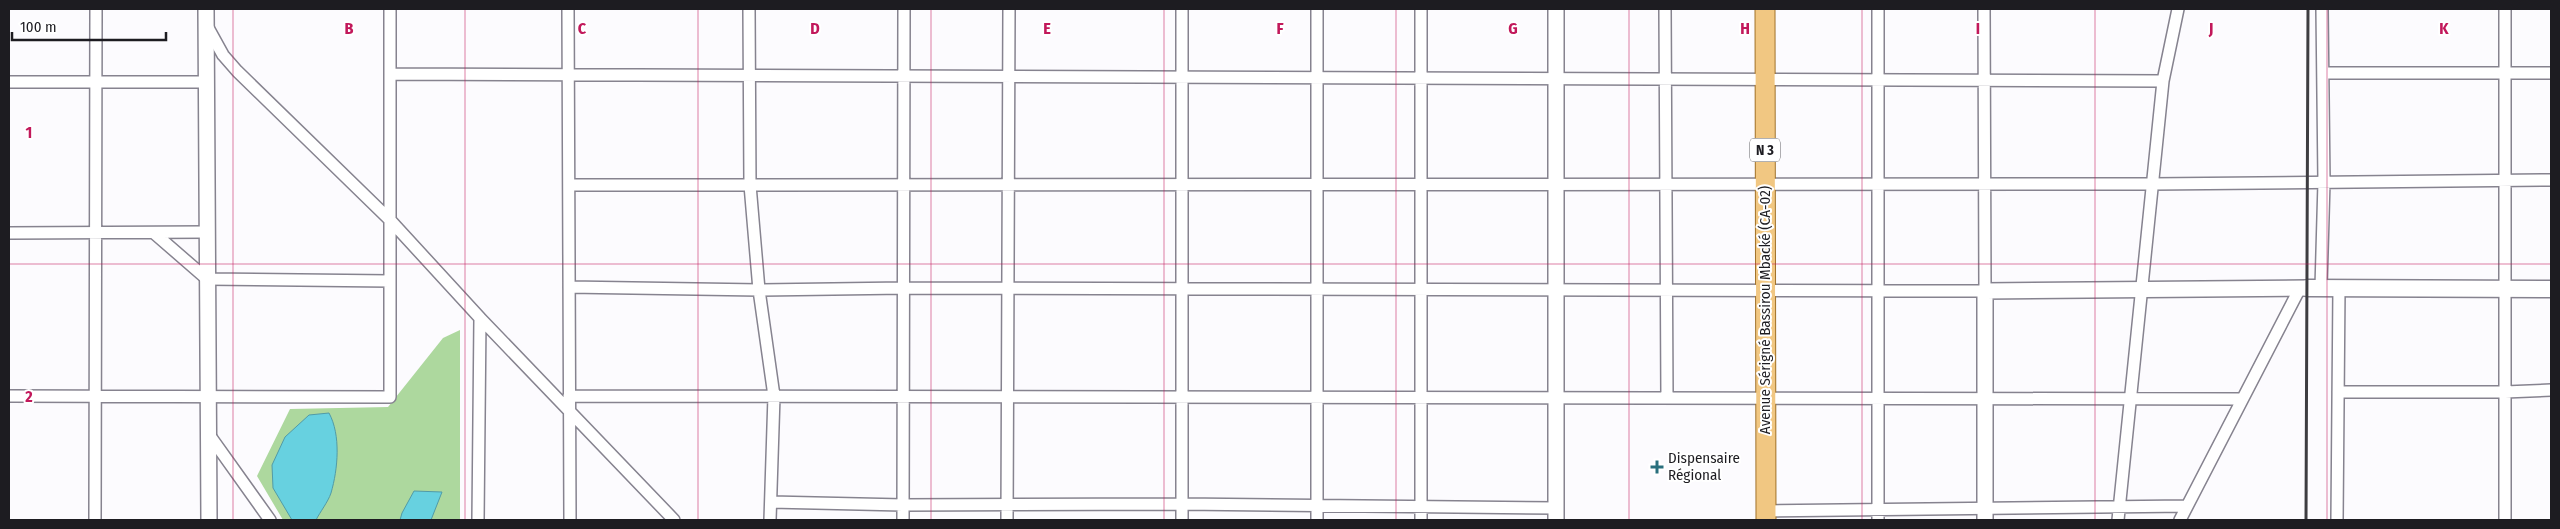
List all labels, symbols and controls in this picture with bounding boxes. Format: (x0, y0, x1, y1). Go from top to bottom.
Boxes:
scale bar (12, 10, 166, 42)
text: 100 m (20, 18, 57, 36)
text: B (345, 19, 354, 38)
text: C (578, 19, 587, 38)
text: D (810, 19, 820, 38)
text: E (1043, 19, 1051, 38)
text: F (1276, 19, 1284, 38)
text: G (1508, 19, 1518, 38)
text: H (1740, 19, 1750, 38)
text: I (1976, 19, 1980, 38)
text: J (2208, 19, 2213, 38)
text: K (2439, 19, 2449, 38)
text: 1 (26, 123, 32, 142)
road number: N 3 (1750, 138, 1780, 162)
street label: Avenue Sérigné Bassirou Mbacké (CA-02) (1756, 186, 1774, 434)
text: 2 (24, 387, 33, 406)
place label: Dispensaire Régional (1668, 449, 1740, 484)
marker: Dispensaire Régional (1650, 460, 1664, 474)

